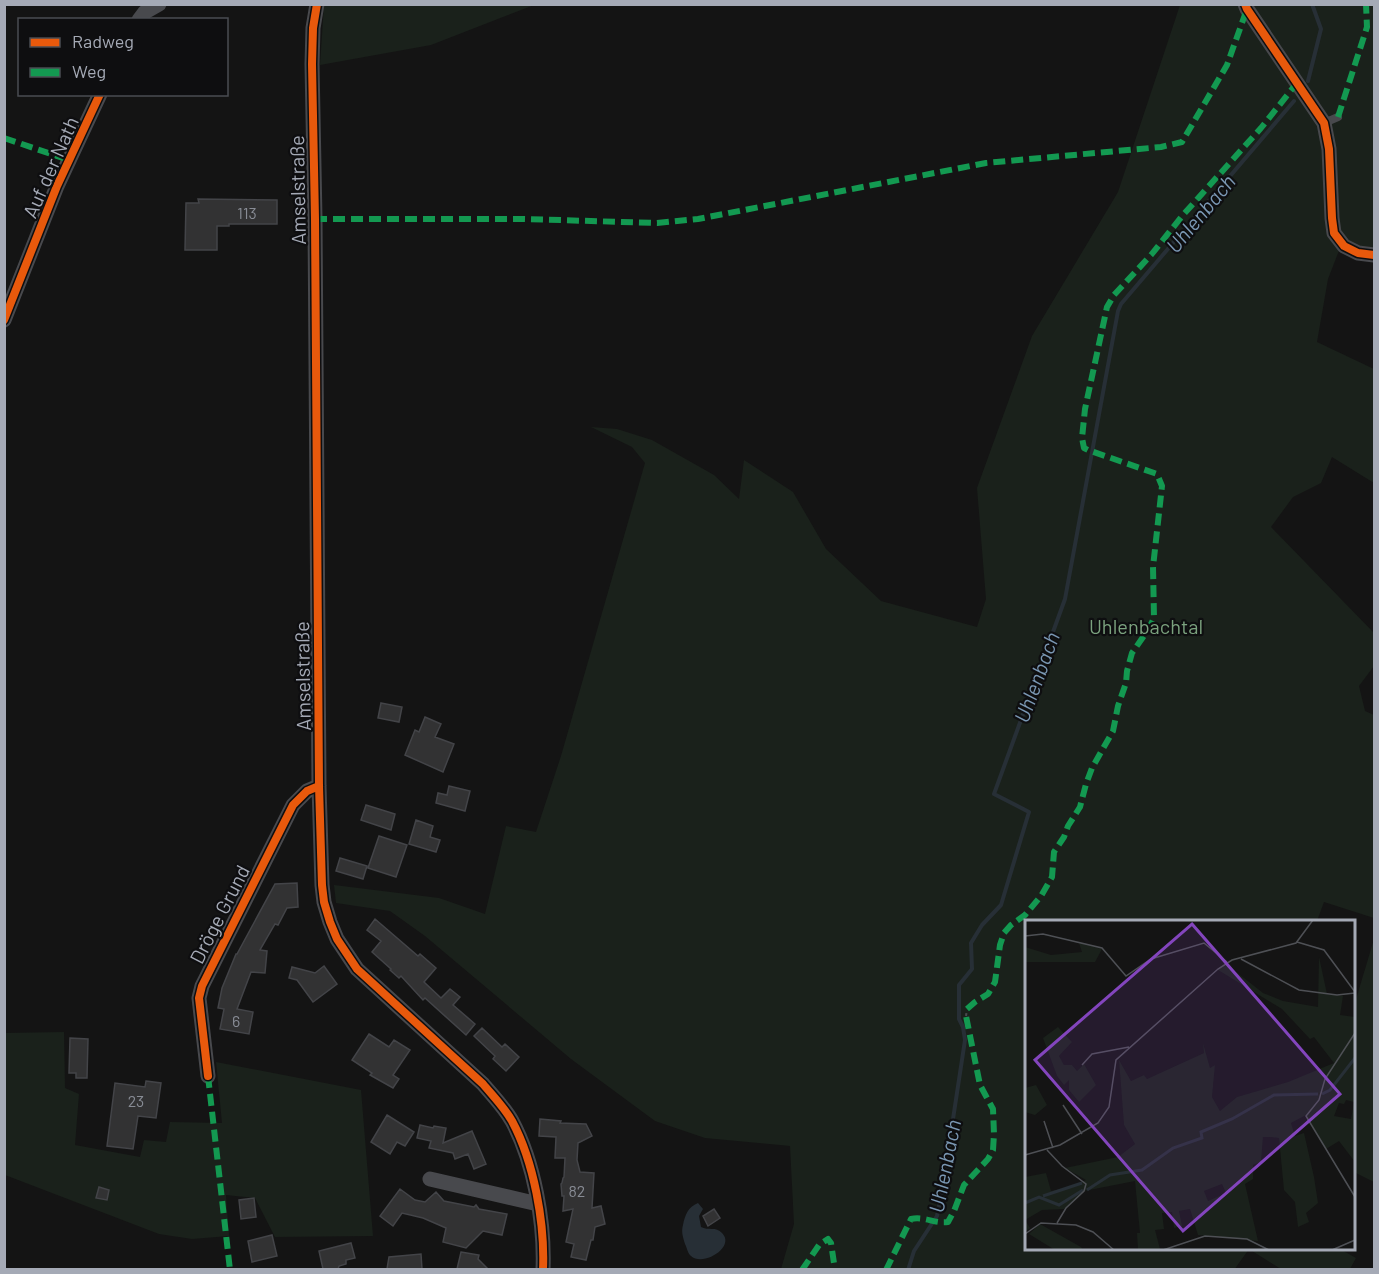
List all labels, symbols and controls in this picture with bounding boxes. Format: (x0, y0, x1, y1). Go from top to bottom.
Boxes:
legend (18, 18, 228, 96)
text: Radweg (72, 30, 134, 52)
text: Weg (72, 60, 106, 82)
street label: Auf der Nath (17, 113, 83, 221)
street label: Amselstraße (284, 135, 310, 245)
water label: Uhlenbach (1160, 169, 1240, 257)
house number: 113 (237, 203, 257, 222)
park label: Uhlenbachtal (1089, 614, 1203, 638)
street label: Amselstraße (289, 621, 315, 731)
water label: Uhlenbach (1008, 628, 1064, 726)
street label: Dröge Grund (184, 861, 254, 967)
inset map (1025, 920, 1355, 1250)
house number: 6 (232, 1011, 240, 1030)
house number: 23 (128, 1091, 144, 1110)
water label: Uhlenbach (923, 1117, 965, 1215)
house number: 82 (569, 1181, 585, 1200)

